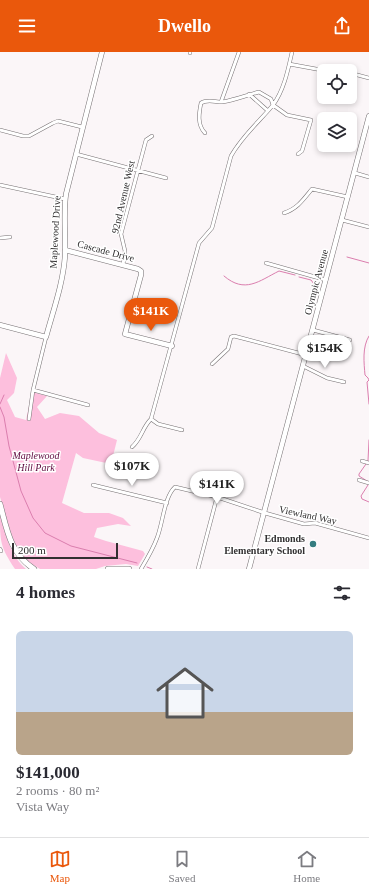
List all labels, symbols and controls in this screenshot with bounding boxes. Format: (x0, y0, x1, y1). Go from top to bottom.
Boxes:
icon: menu (16, 15, 38, 37)
icon: share (331, 15, 353, 37)
text: Dwello (158, 16, 211, 36)
map controls (317, 64, 357, 152)
button: locate (317, 64, 357, 104)
button: layers (317, 112, 357, 152)
street label: 92nd Avenue West (109, 159, 137, 234)
street label: Maplewood Drive (48, 195, 62, 269)
street label: Cascade Drive (76, 238, 136, 264)
street label: Olympic Avenue (302, 248, 330, 316)
pin: $141K (123, 298, 179, 332)
text: $141K (133, 303, 169, 318)
pin: $154K (297, 335, 353, 369)
text: $154K (307, 340, 343, 355)
park label: Maplewood Hill Park (11, 450, 61, 473)
pin: $107K (104, 453, 160, 487)
text: $107K (114, 458, 150, 473)
pin: $141K (189, 471, 245, 505)
text: $141K (199, 476, 235, 491)
street label: Viewland Way (278, 504, 338, 526)
place label: Edmonds Elementary School (224, 533, 305, 556)
marker: Edmonds Elementary School (308, 539, 318, 549)
scale bar (12, 541, 118, 560)
text: 200 m (18, 544, 46, 556)
icon: filters (331, 582, 353, 604)
text: 4 homes (16, 583, 75, 602)
icon: home (149, 657, 221, 729)
text: $141,000 (16, 763, 80, 782)
text: 2 rooms · 80 m² (16, 783, 99, 798)
text: Vista Way (16, 799, 69, 814)
tab: Map (49, 848, 71, 884)
tab: Saved (169, 848, 195, 884)
tab: Home (293, 848, 320, 884)

